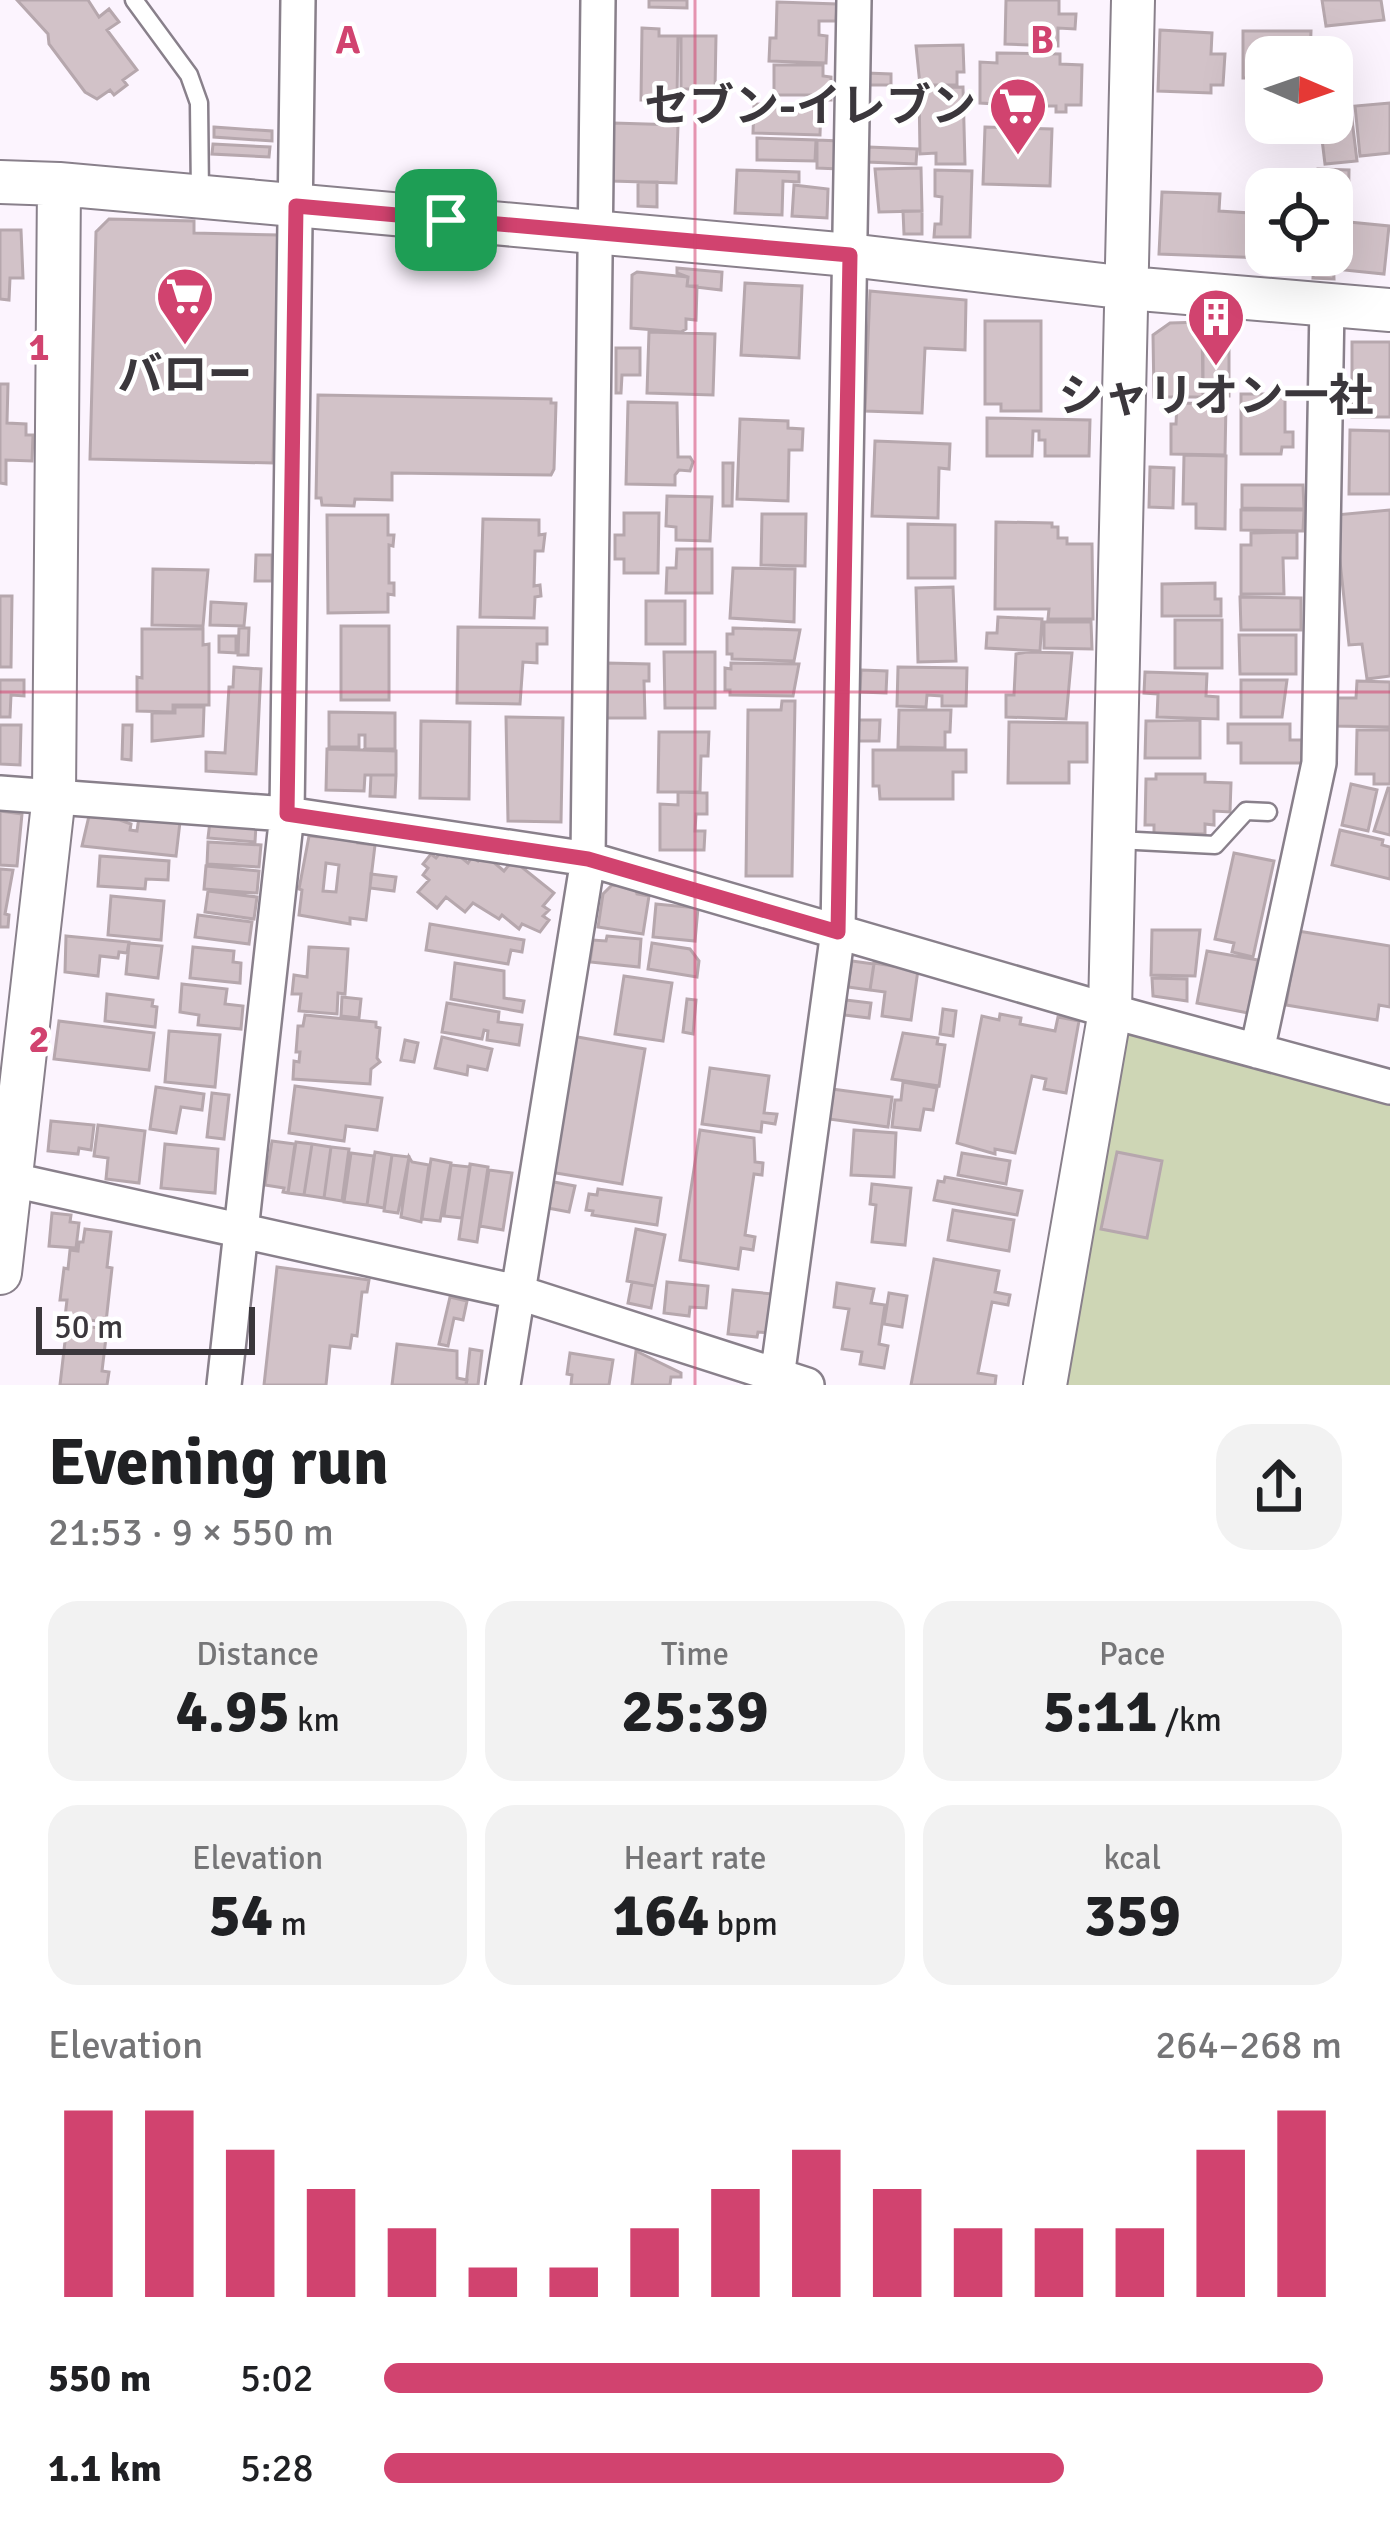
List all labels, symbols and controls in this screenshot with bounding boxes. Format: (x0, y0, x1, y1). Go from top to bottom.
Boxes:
text: A (336, 16, 361, 64)
text: B (1030, 16, 1054, 64)
north arrow (1245, 36, 1353, 144)
map controls (1245, 36, 1353, 276)
supermarket icon: セブン-イレブン (987, 75, 1049, 157)
place label: セブン-イレブン (644, 79, 976, 134)
button: locate (1245, 168, 1353, 276)
pin (395, 169, 497, 271)
icon: arrive (413, 187, 479, 253)
supermarket icon: バロー (154, 265, 216, 347)
building icon: シャリオン一社 (1185, 286, 1247, 368)
text: 1 (28, 323, 50, 371)
place label: バロー (117, 348, 253, 403)
place label: シャリオン一社 (1058, 369, 1374, 424)
text: 2 (28, 1015, 50, 1063)
scale bar (36, 1301, 255, 1354)
text: 50 m (54, 1307, 123, 1348)
text: Evening run (48, 1422, 389, 1503)
button: share (1216, 1424, 1342, 1550)
text: 21:53 · 9 × 550 m (48, 1508, 334, 1556)
text: Distance (196, 1634, 319, 1675)
text: Time (661, 1634, 729, 1675)
text: Pace (1099, 1634, 1166, 1675)
text: 4.95 (175, 1675, 290, 1749)
text: 25:39 (621, 1675, 769, 1749)
text: 5:11 (1043, 1675, 1158, 1749)
text: km (290, 1700, 340, 1741)
text: /km (1158, 1700, 1222, 1741)
text: Elevation (192, 1838, 323, 1879)
text: Heart rate (623, 1838, 767, 1879)
text: kcal (1103, 1838, 1161, 1879)
text: 54 (208, 1879, 273, 1953)
text: 164 (612, 1879, 709, 1953)
text: 359 (1084, 1879, 1181, 1953)
text: m (273, 1904, 307, 1945)
text: bpm (709, 1904, 778, 1945)
text: Elevation (48, 2021, 203, 2069)
text: 264–268 m (1155, 2021, 1342, 2069)
text: 550 m (48, 2354, 151, 2402)
text: 5:02 (240, 2354, 314, 2402)
text: 1.1 km (48, 2444, 162, 2492)
text: 5:28 (240, 2444, 314, 2492)

